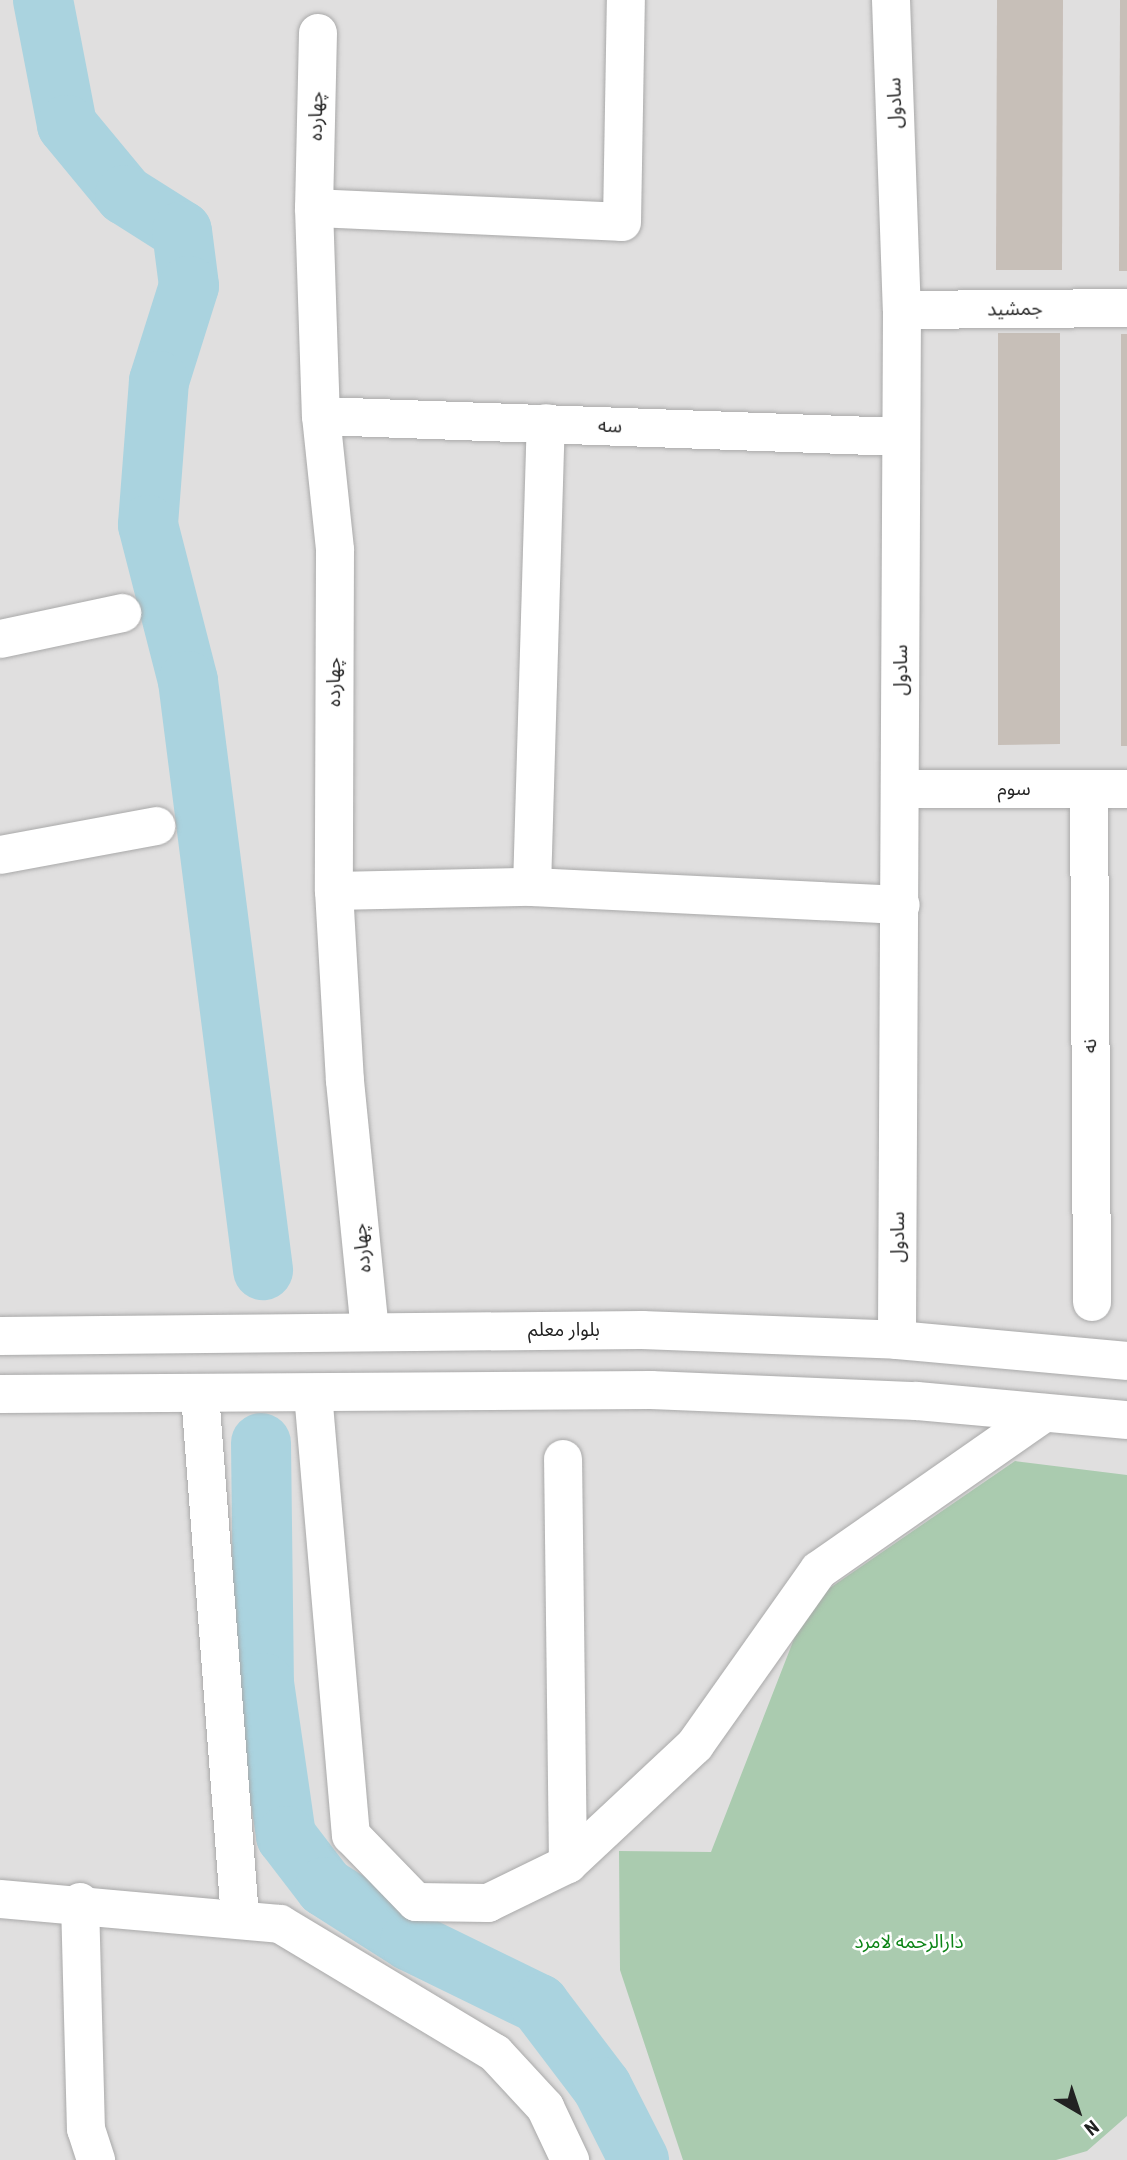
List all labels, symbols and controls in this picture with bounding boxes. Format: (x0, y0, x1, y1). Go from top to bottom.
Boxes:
street label: سادول (883, 77, 907, 129)
street label: چهارده (304, 91, 328, 141)
street label: جمشید (987, 297, 1043, 321)
street label: سه (598, 414, 622, 438)
street label: سادول (890, 644, 912, 696)
street label: چهارده (323, 657, 345, 707)
street label: سوم (997, 778, 1031, 800)
street label: نه (1079, 1039, 1101, 1053)
street label: سادول (887, 1211, 909, 1263)
street label: چهارده (348, 1222, 376, 1274)
street label: بلوار معلم (528, 1319, 600, 1341)
park label: دارالرحمه لامرد (854, 1931, 964, 1953)
north arrow (1043, 2076, 1113, 2146)
text: N (1080, 2115, 1103, 2140)

